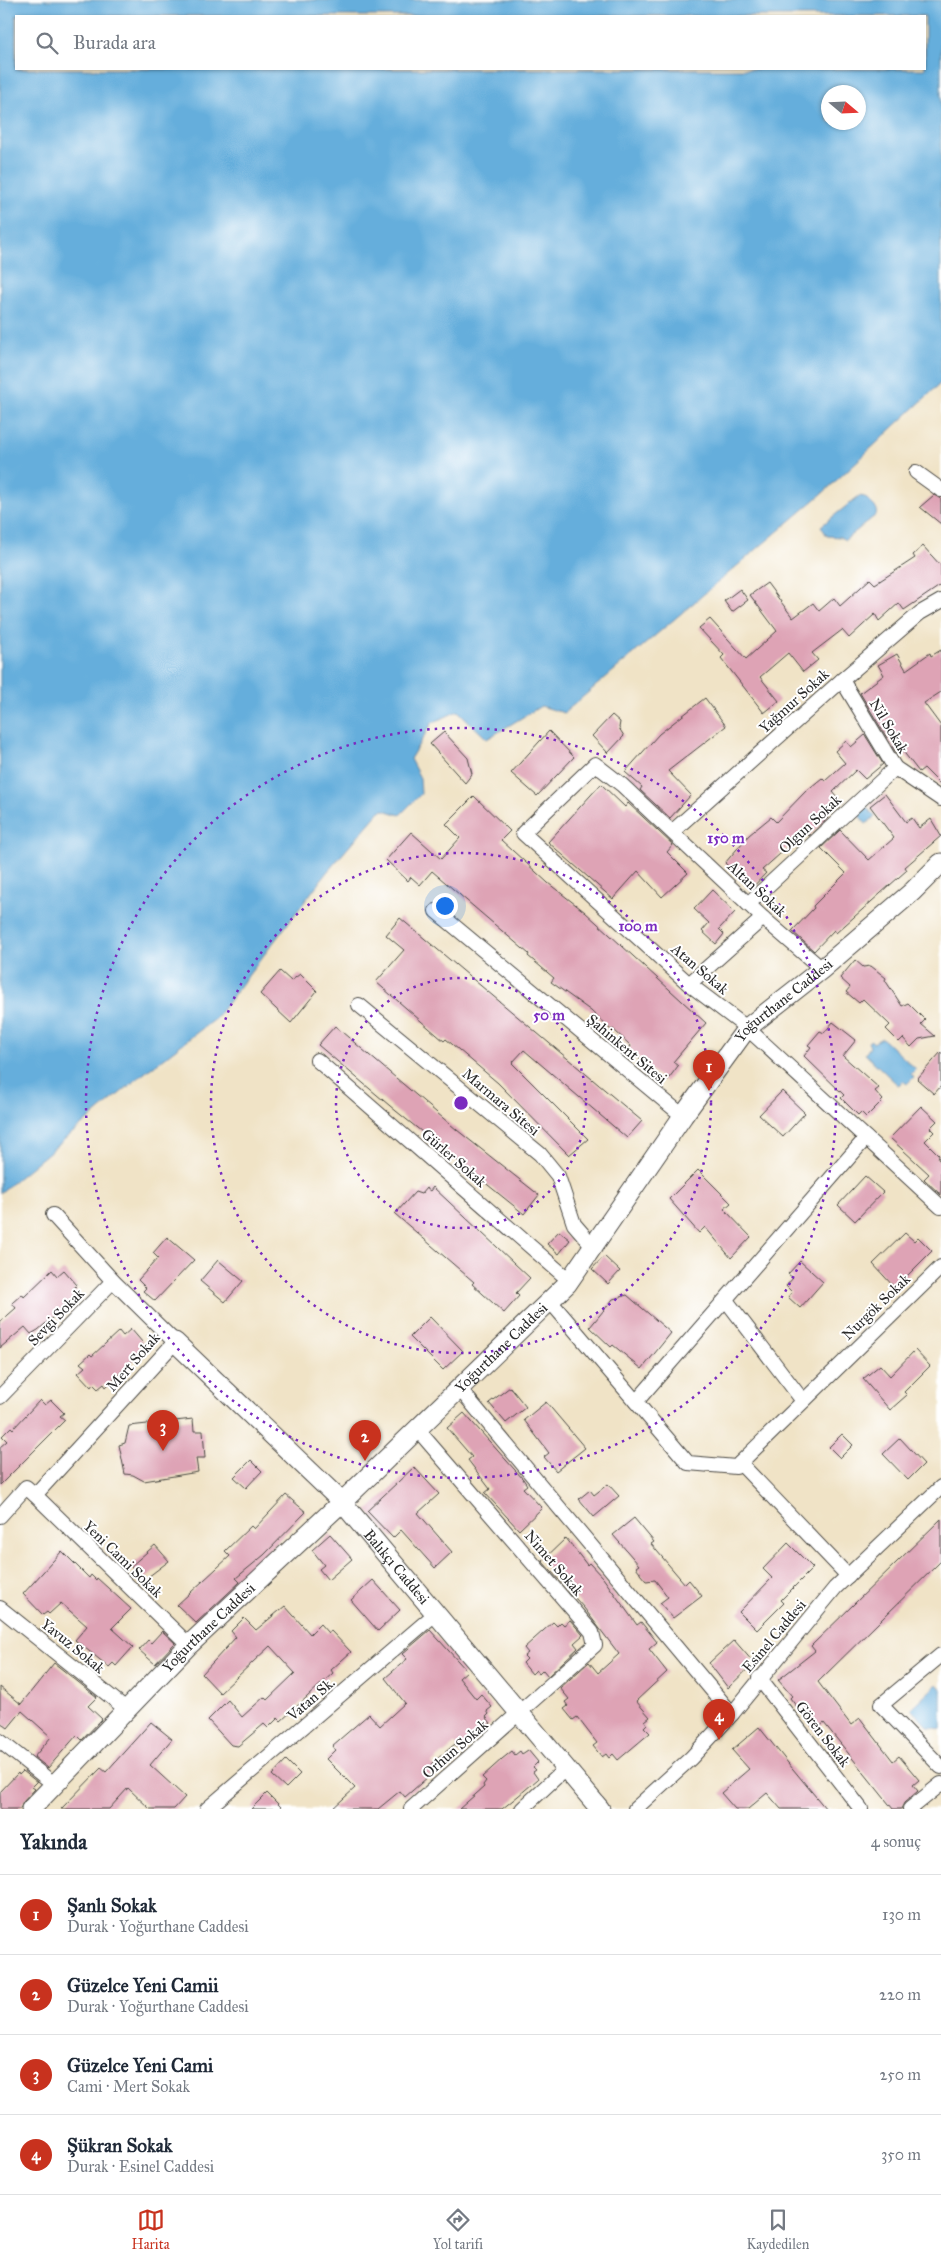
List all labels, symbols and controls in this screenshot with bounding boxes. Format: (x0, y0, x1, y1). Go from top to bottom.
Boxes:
search box (15, 15, 926, 70)
icon: search (33, 29, 61, 57)
text: Burada ara (73, 31, 156, 54)
north arrow (821, 85, 866, 130)
street label: Yağmur Sokak (755, 665, 833, 737)
street label: Nil Sokak (866, 695, 912, 757)
street label: Olgun Sokak (775, 791, 845, 857)
text: 150 m (707, 829, 745, 847)
street label: Altan Sokak (723, 857, 790, 921)
your location (432, 893, 458, 919)
text: 100 m (618, 917, 658, 935)
street label: Atan Sokak (667, 939, 732, 998)
street label: Yoğurthane Caddesi (731, 955, 836, 1046)
text: 50 m (533, 1006, 565, 1024)
street label: Şahinkent Sitesi (583, 1010, 671, 1088)
pin: 1 (693, 1050, 725, 1091)
street label: Marmara Sitesi (459, 1064, 543, 1140)
centre of rings (452, 1094, 470, 1112)
street label: Gürler Sokak (418, 1125, 490, 1191)
street label: Nurgök Sokak (838, 1270, 914, 1344)
street label: Sevgi Sokak (24, 1285, 88, 1349)
street label: Yoğurthane Caddesi (451, 1299, 551, 1397)
street label: Mert Sokak (103, 1329, 163, 1395)
pin: 3 (147, 1410, 179, 1451)
pin: 2 (349, 1420, 381, 1461)
street label: Yeni Cami Sokak (80, 1517, 166, 1601)
street label: Balıkçı Caddesi (360, 1526, 433, 1608)
street label: Nimet Sokak (521, 1527, 587, 1599)
street label: Yoğurthane Caddesi (158, 1579, 259, 1676)
street label: Esinel Caddesi (738, 1596, 810, 1676)
street label: Yavuz Sokak (38, 1615, 108, 1677)
street label: Vatan Sk. (283, 1673, 339, 1725)
street label: Gören Sokak (792, 1698, 854, 1770)
pin: 4 (703, 1699, 735, 1740)
street label: Orhun Sokak (419, 1716, 491, 1782)
text: Yakında (20, 1829, 87, 1855)
text: 4 sonuç (871, 1832, 921, 1851)
text: Şanlı Sokak (67, 1894, 157, 1917)
text: 1 (33, 1905, 39, 1924)
text: 130 m (882, 1905, 921, 1924)
text: Durak · Yoğurthane Caddesi (67, 1917, 249, 1936)
text: Güzelce Yeni Camii (67, 1974, 219, 1997)
text: 2 (32, 1985, 40, 2004)
text: 220 m (879, 1985, 921, 2004)
text: Durak · Yoğurthane Caddesi (67, 1997, 249, 2016)
text: Güzelce Yeni Cami (67, 2054, 213, 2077)
text: 3 (33, 2065, 39, 2084)
text: 250 m (880, 2065, 921, 2084)
text: Cami · Mert Sokak (67, 2077, 190, 2096)
text: Şükran Sokak (67, 2134, 173, 2157)
text: 4 (32, 2145, 40, 2164)
text: 350 m (881, 2145, 921, 2164)
text: Durak · Esinel Caddesi (67, 2157, 214, 2176)
tab: Harita (132, 2206, 170, 2253)
tab: Yol tarifi (433, 2206, 483, 2253)
tab: Kaydedilen (746, 2206, 809, 2253)

